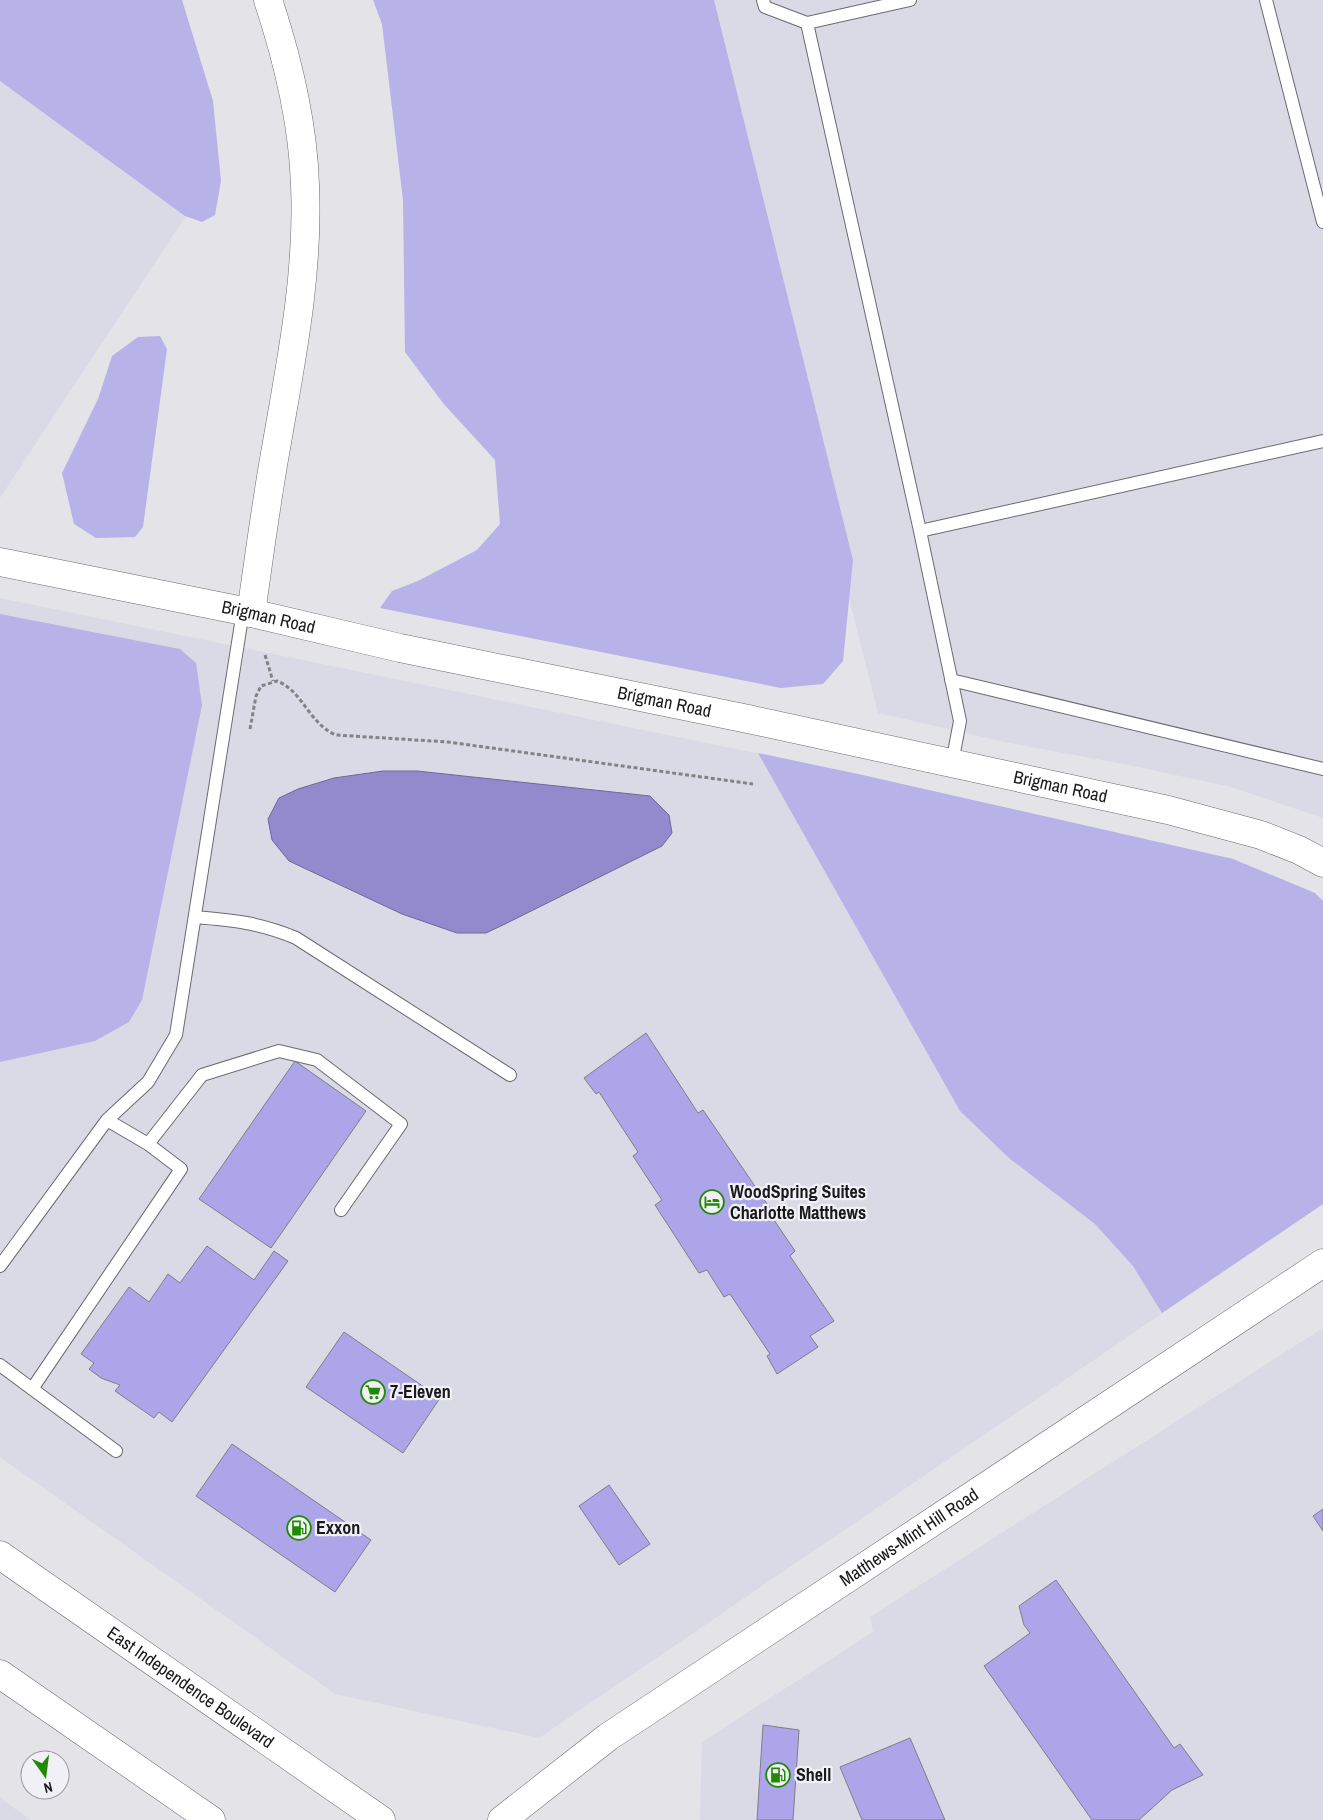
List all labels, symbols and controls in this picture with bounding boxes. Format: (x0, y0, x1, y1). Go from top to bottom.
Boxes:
street label: Brigman Road (220, 594, 318, 640)
street label: Brigman Road (615, 680, 714, 723)
street label: Brigman Road (1011, 764, 1110, 808)
place label: WoodSpring Suites Charlotte Matthews (730, 1179, 866, 1225)
hotel icon: WoodSpring Suites Charlotte Matthews (699, 1189, 725, 1215)
supermarket icon: 7-Eleven (360, 1379, 386, 1405)
place label: 7-Eleven (390, 1379, 451, 1404)
street label: Matthews-Mint Hill Road (835, 1482, 983, 1592)
fuel station icon: Exxon (286, 1515, 312, 1541)
place label: Exxon (316, 1515, 360, 1540)
street label: East Independence Boulevard (102, 1620, 279, 1754)
north arrow (20, 1750, 70, 1800)
fuel station icon: Shell (765, 1762, 791, 1788)
place label: Shell (796, 1762, 831, 1787)
text: N (42, 1778, 54, 1797)

